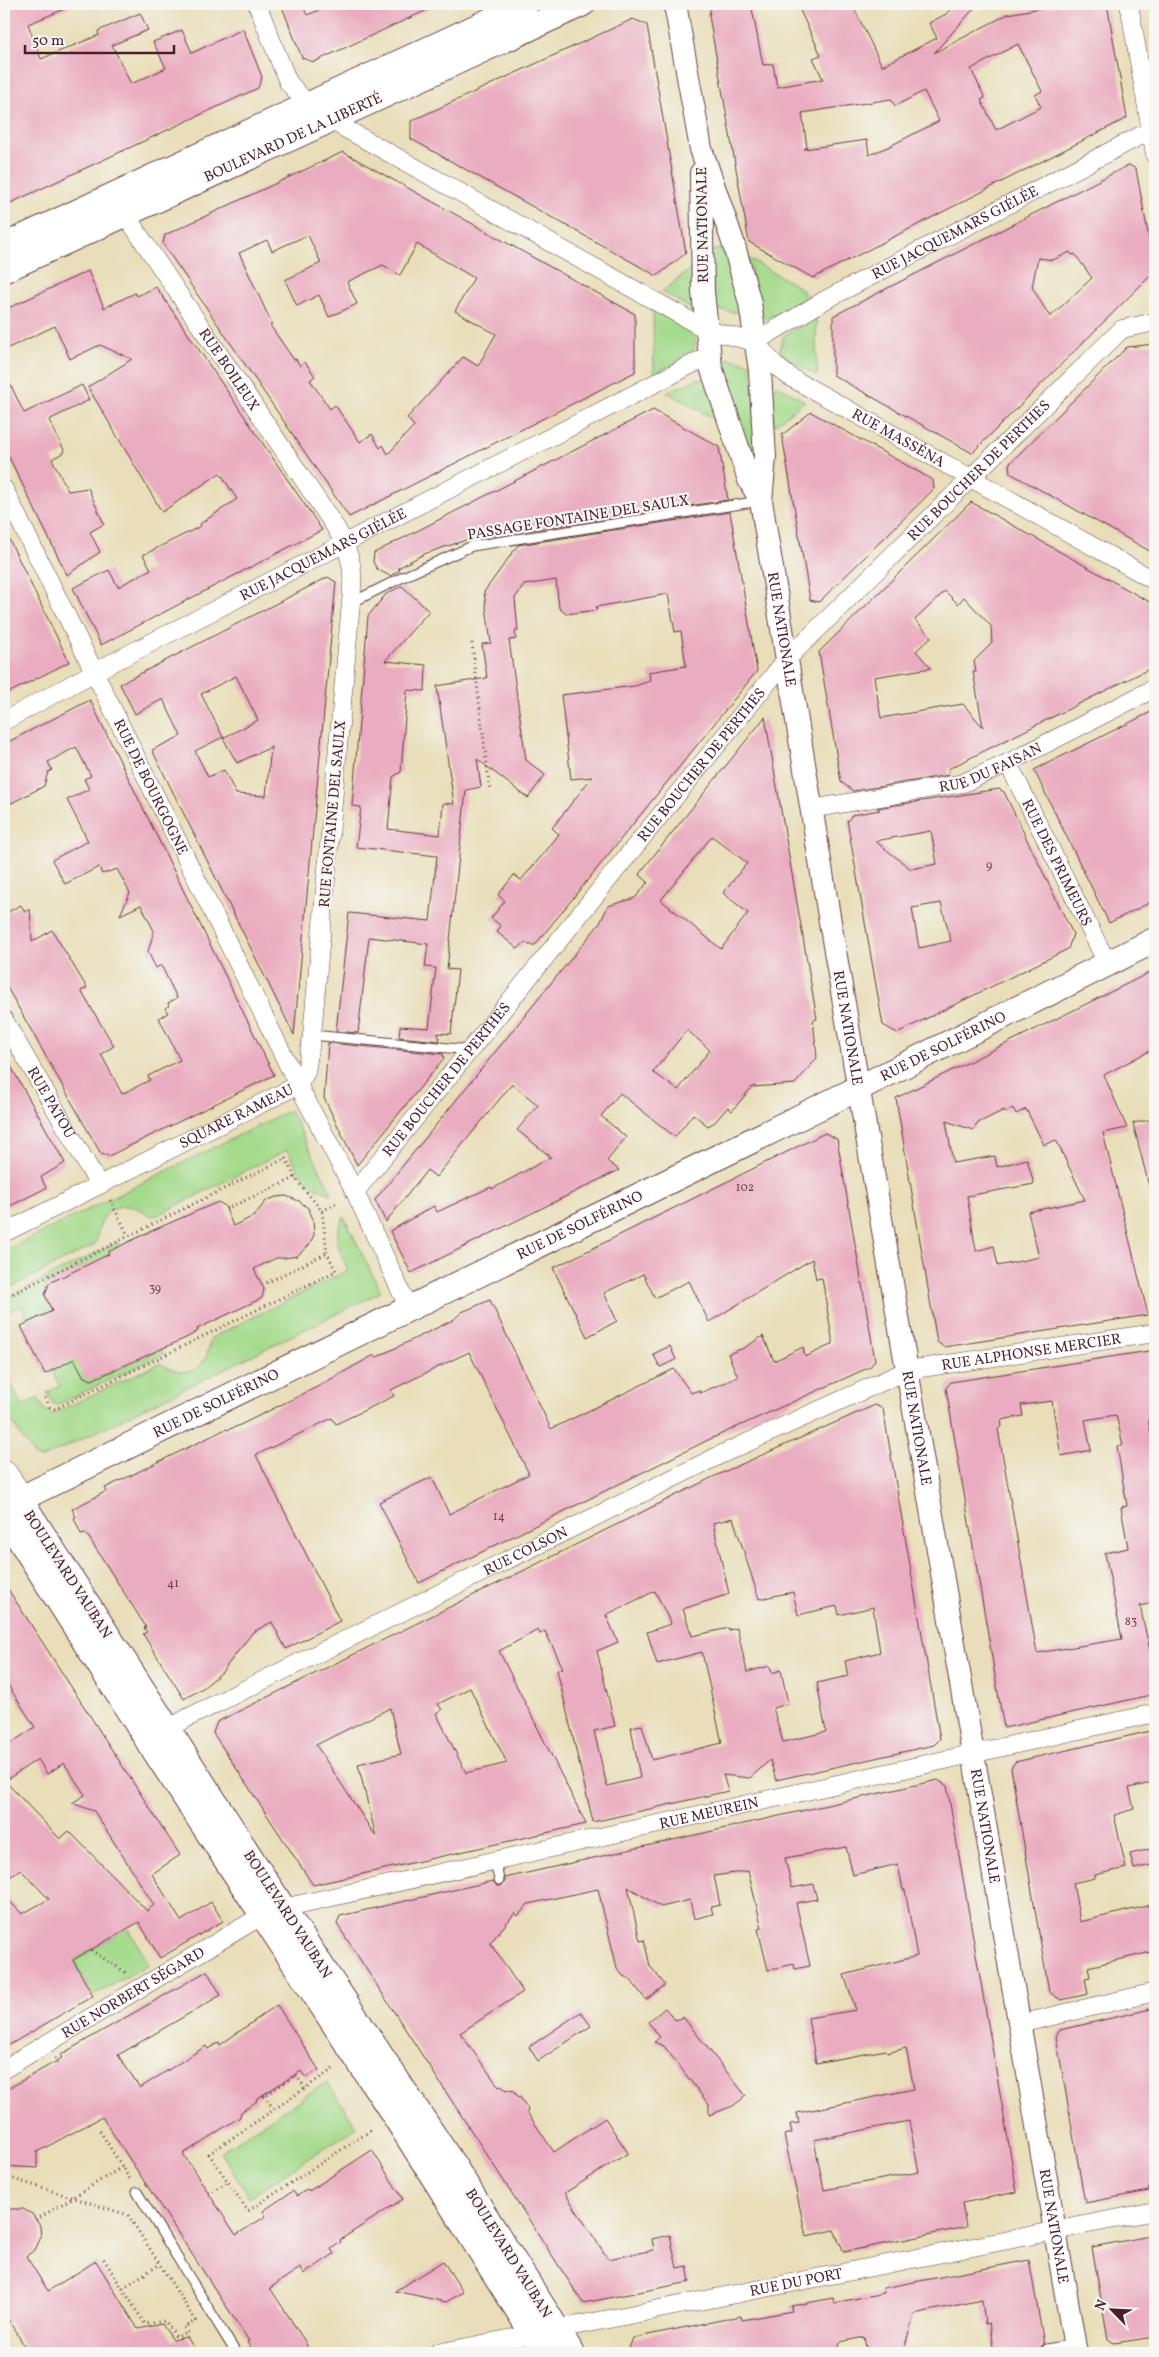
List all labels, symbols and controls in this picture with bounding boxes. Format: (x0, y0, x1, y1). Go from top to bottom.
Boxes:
scale bar (25, 22, 174, 54)
text: 50 m (32, 31, 64, 52)
street label: BOULEVARD DE LA LIBERTÉ (201, 88, 386, 189)
street label: RUE NATIONALE (692, 167, 715, 283)
street label: RUE JACQUEMARS GIÉLÉE (869, 182, 1042, 286)
street label: RUE BOILEUX (193, 325, 264, 416)
street label: RUE BOUCHER DE PERTHES (903, 396, 1056, 547)
street label: RUE MASSÉNA (847, 404, 949, 474)
street label: PASSAGE FONTAINE DEL SAULX (466, 491, 690, 546)
street label: RUE JACQUEMARS GIÉLÉE (237, 504, 411, 607)
street label: RUE NATIONALE (761, 570, 800, 689)
street label: RUE BOUCHER DE PERTHES (633, 684, 771, 847)
street label: RUE DE BOURGOGNE (107, 716, 192, 859)
street label: RUE FONTAINE DEL SAULX (315, 720, 352, 909)
street label: RUE DU FAISAN (938, 738, 1046, 799)
street label: RUE DES PRIMEURS (1016, 796, 1096, 930)
house number: 9 (986, 858, 992, 874)
street label: RUE NATIONALE (827, 969, 867, 1087)
street label: RUE BOUCHER DE PERTHES (378, 999, 516, 1162)
street label: RUE DE SOLFÉRINO (877, 1007, 1010, 1088)
street label: RUE PATOU (21, 1063, 79, 1143)
street label: SQUARE RAMEAU (176, 1080, 298, 1155)
house number: 102 (736, 1180, 754, 1196)
street label: RUE DE SOLFÉRINO (514, 1186, 647, 1266)
house number: 39 (149, 1281, 161, 1297)
street label: RUE ALPHONSE MERCIER (940, 1329, 1123, 1377)
street label: RUE DE SOLFÉRINO (150, 1365, 283, 1444)
street label: RUE NATIONALE (895, 1369, 936, 1487)
street label: BOULEVARD VAUBAN (17, 1507, 116, 1643)
house number: 14 (493, 1509, 505, 1525)
street label: RUE COLSON (480, 1523, 572, 1582)
house number: 41 (167, 1576, 179, 1592)
house number: 83 (1125, 1614, 1137, 1630)
street label: RUE NATIONALE (964, 1767, 1004, 1885)
street label: RUE MEUREIN (658, 1793, 761, 1836)
street label: BOULEVARD VAUBAN (237, 1847, 336, 1983)
street label: RUE NORBERT SÉGARD (58, 1943, 209, 2044)
street label: RUE NATIONALE (1033, 2167, 1073, 2286)
street label: BOULEVARD VAUBAN (459, 2185, 556, 2323)
street label: RUE DU PORT (748, 2264, 845, 2303)
north arrow (1086, 2284, 1136, 2334)
text: N (1091, 2297, 1112, 2314)

